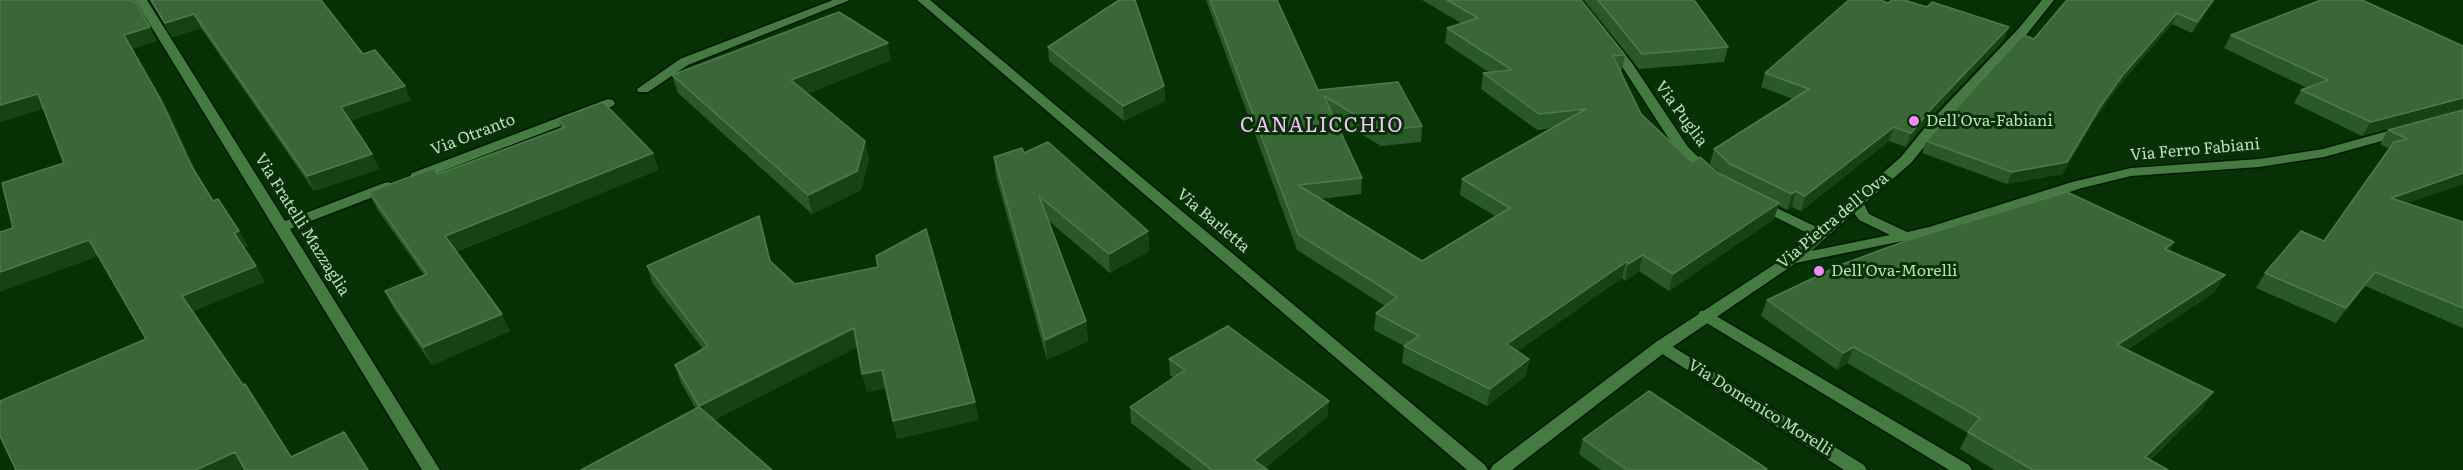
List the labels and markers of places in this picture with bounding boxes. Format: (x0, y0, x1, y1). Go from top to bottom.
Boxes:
place label: Dell'Ova-Fabiani (1926, 111, 2053, 131)
marker: Dell'Ova-Fabiani (1907, 114, 1921, 128)
place label: Dell'Ova-Morelli (1831, 261, 1957, 281)
marker: Dell'Ova-Morelli (1812, 264, 1826, 278)

